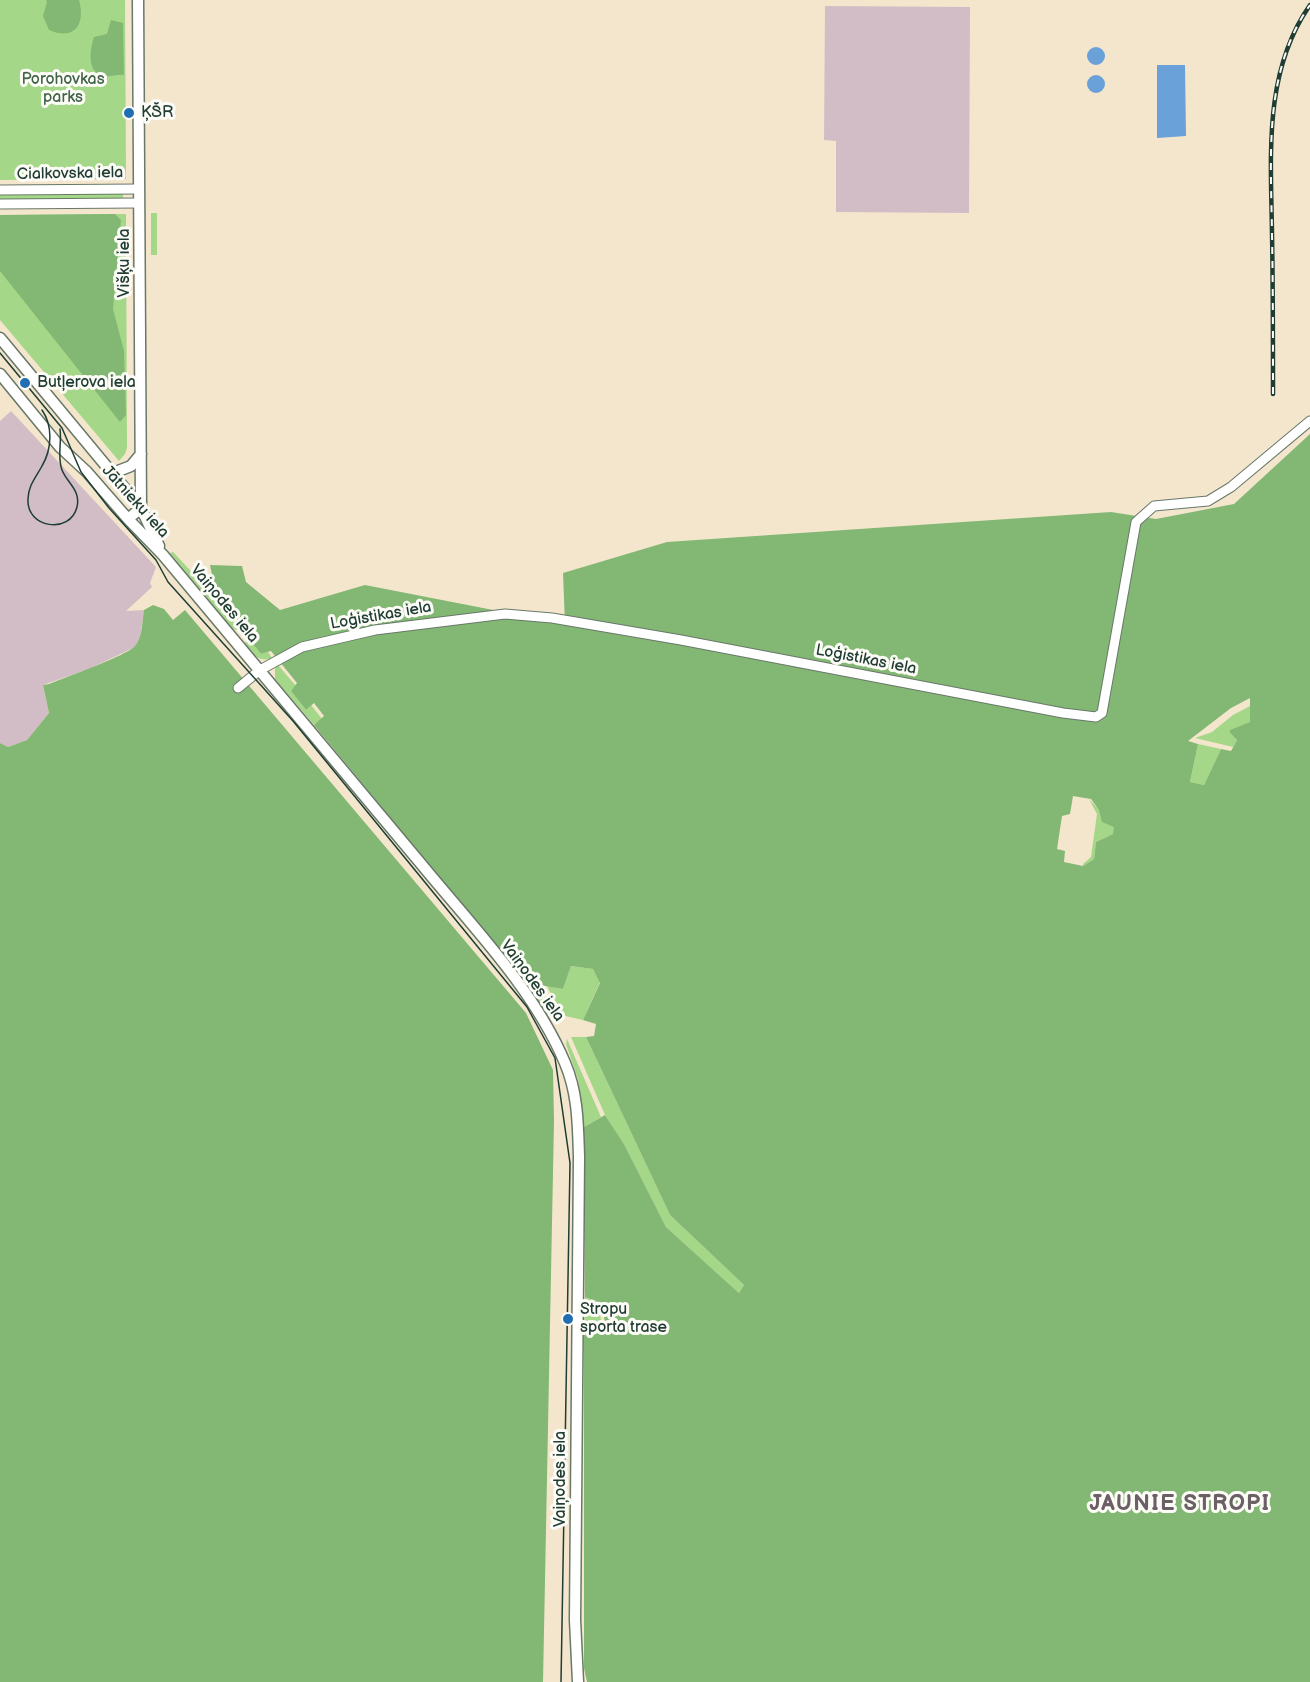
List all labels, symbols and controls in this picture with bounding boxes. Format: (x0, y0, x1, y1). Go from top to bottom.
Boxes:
park label: Porohovkas parks (21, 70, 105, 108)
place label: ĶŠR (141, 103, 173, 123)
marker: ĶŠR (122, 106, 136, 120)
street label: Cialkovska iela (17, 163, 123, 185)
street label: Višķu iela (115, 228, 135, 298)
place label: Butļerova iela (37, 373, 136, 393)
marker: Butļerova iela (18, 376, 32, 390)
street label: Jātnieku iela (97, 462, 173, 542)
street label: Vaiņodes iela (186, 561, 262, 647)
street label: Loģistikas iela (329, 598, 433, 634)
street label: Loģistikas iela (814, 641, 918, 679)
street label: Vaiņodes iela (496, 936, 568, 1026)
place label: Stropu sporta trase (580, 1300, 667, 1338)
marker: Stropu sporta trase (561, 1312, 575, 1326)
street label: Vaiņodes iela (551, 1431, 571, 1527)
district label: JAUNIE STROPI (1089, 1491, 1271, 1517)

